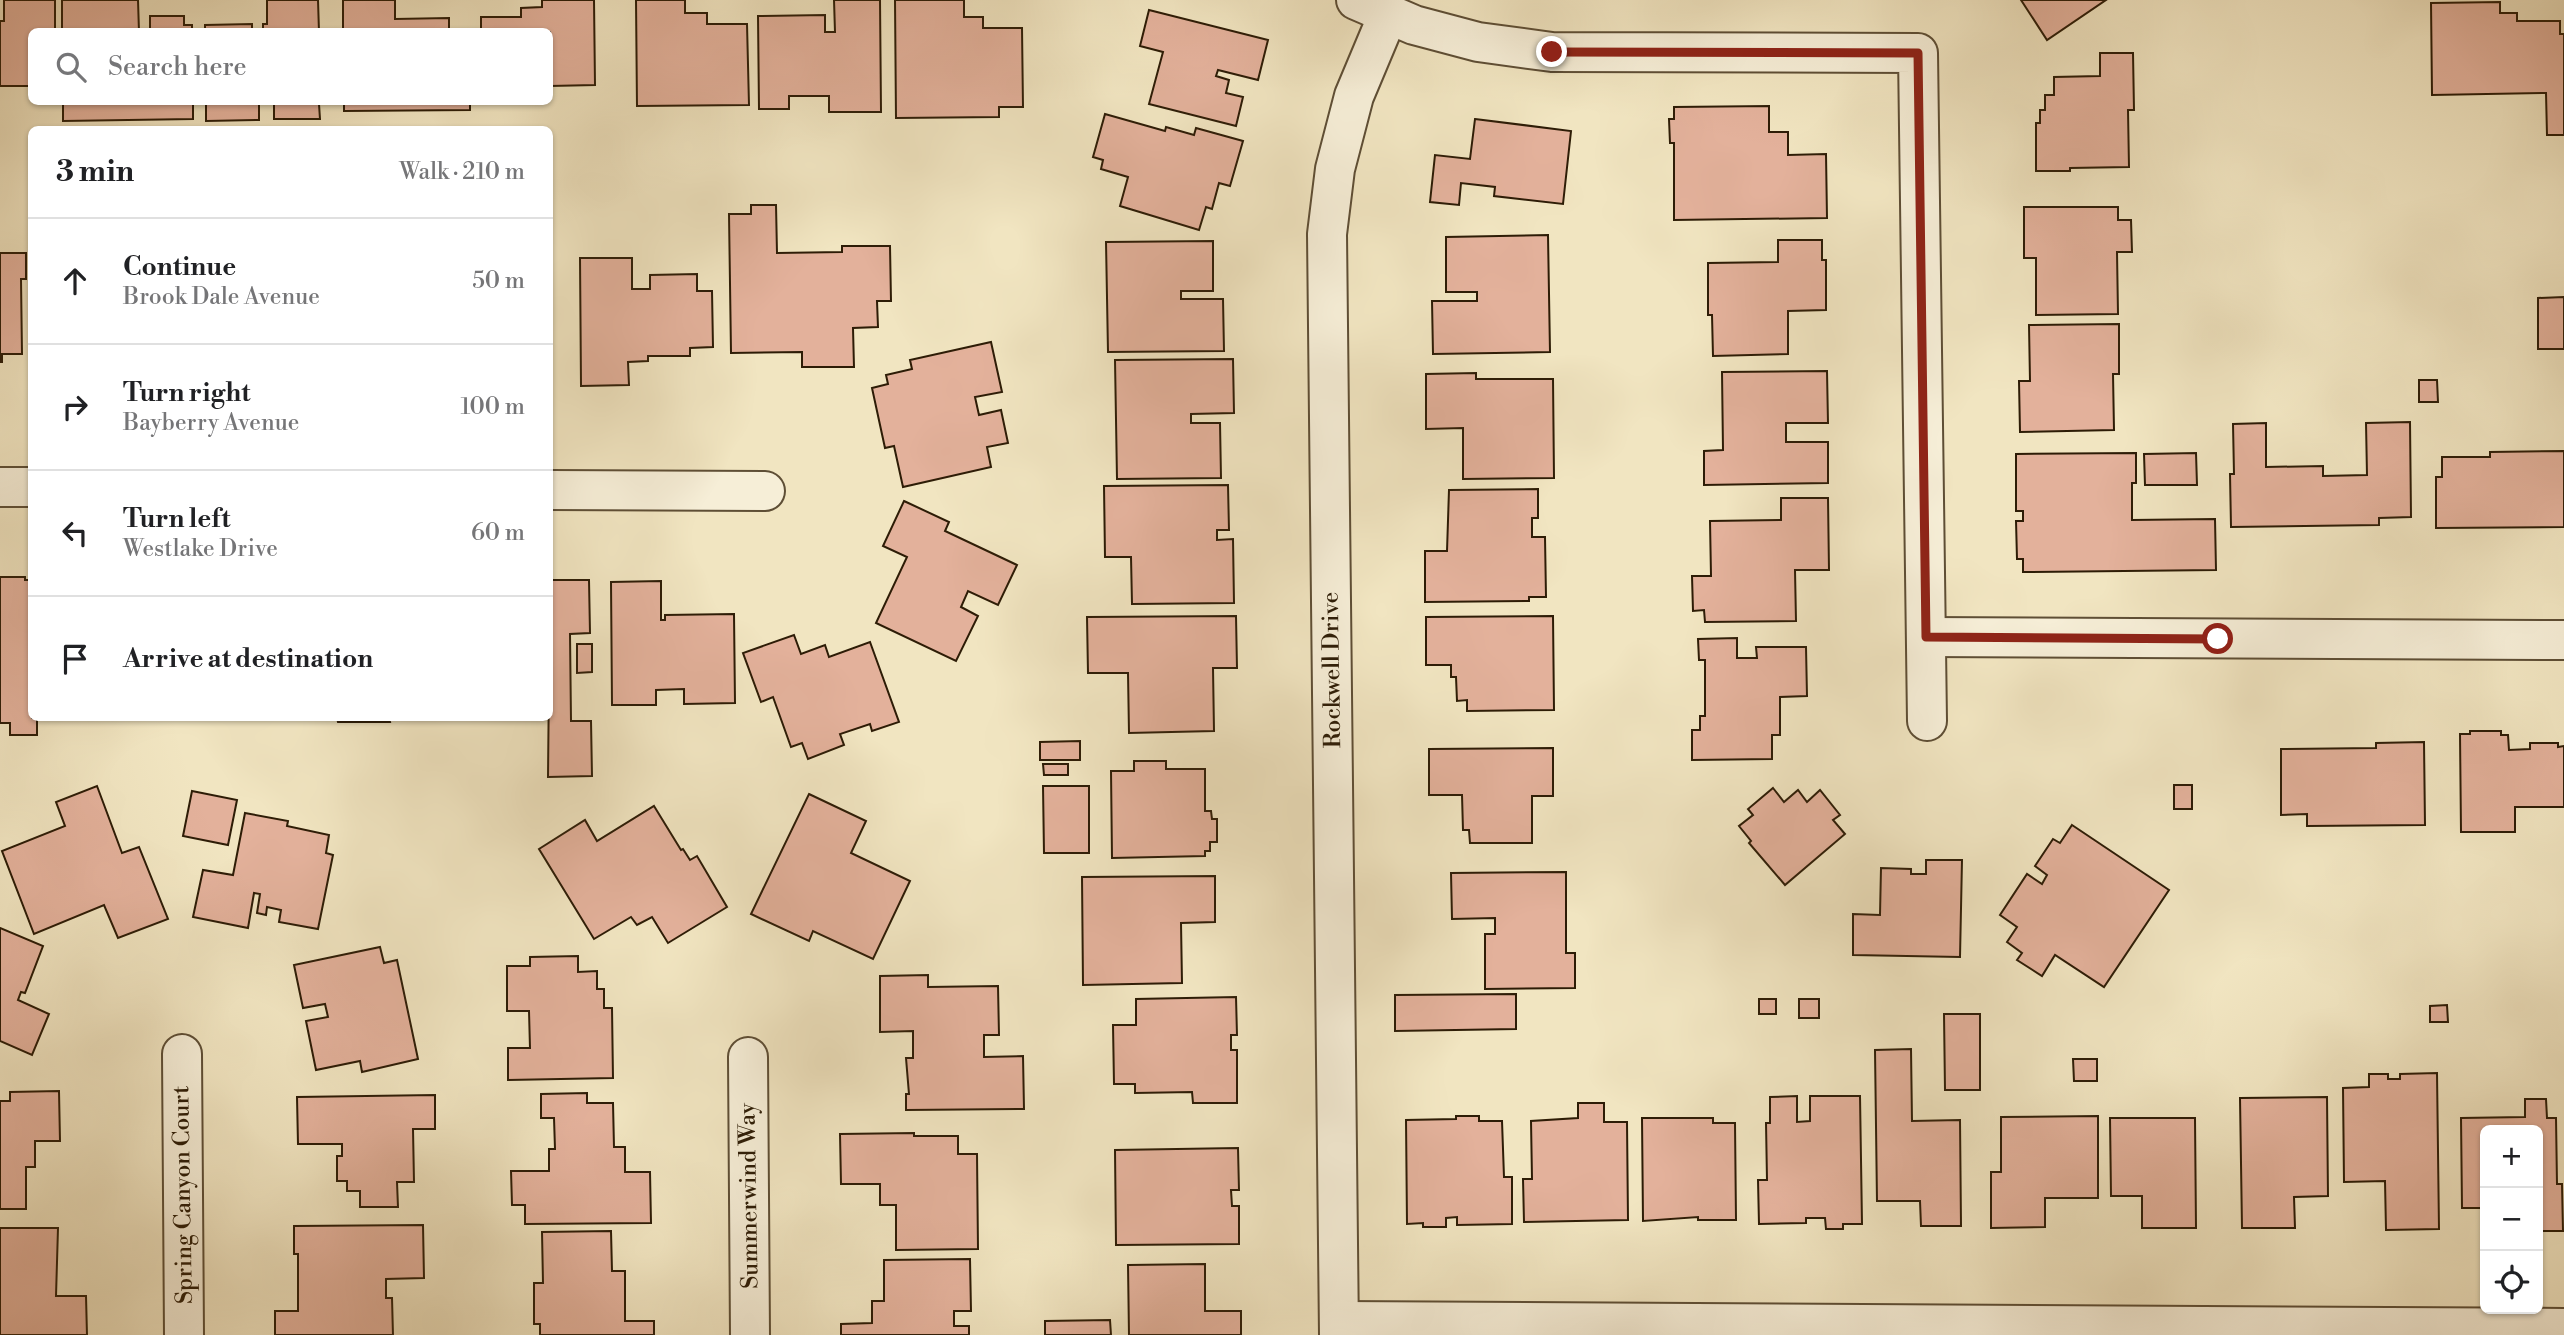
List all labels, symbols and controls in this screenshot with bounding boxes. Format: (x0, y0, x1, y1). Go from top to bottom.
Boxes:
search box (28, 28, 553, 105)
route end (1536, 36, 1567, 67)
icon: search (52, 48, 90, 86)
text: Search here (108, 51, 247, 83)
text: 3 min (56, 153, 134, 191)
text: Walk · 210 m (399, 158, 525, 186)
text: Continue (123, 251, 236, 283)
icon: ahead (56, 262, 94, 300)
text: 50 m (472, 267, 525, 295)
text: Brook Dale Avenue (123, 283, 320, 311)
text: Turn right (123, 377, 251, 409)
icon: right (56, 388, 94, 426)
text: 100 m (460, 393, 525, 421)
text: Bayberry Avenue (123, 409, 299, 437)
text: Turn left (123, 503, 231, 535)
icon: left (56, 514, 94, 552)
text: 60 m (471, 519, 525, 547)
text: Westlake Drive (123, 535, 278, 563)
street label: Rockwell Drive (1317, 592, 1347, 748)
route start (2202, 623, 2233, 654)
icon: arrive (56, 640, 94, 678)
text: Arrive at destination (123, 643, 373, 675)
street label: Spring Canyon Court (167, 1086, 199, 1304)
street label: Summerwind Way (733, 1102, 765, 1289)
map controls (2480, 1125, 2543, 1314)
button: + (2480, 1125, 2543, 1188)
button: − (2480, 1188, 2543, 1251)
button: locate (2480, 1251, 2543, 1314)

